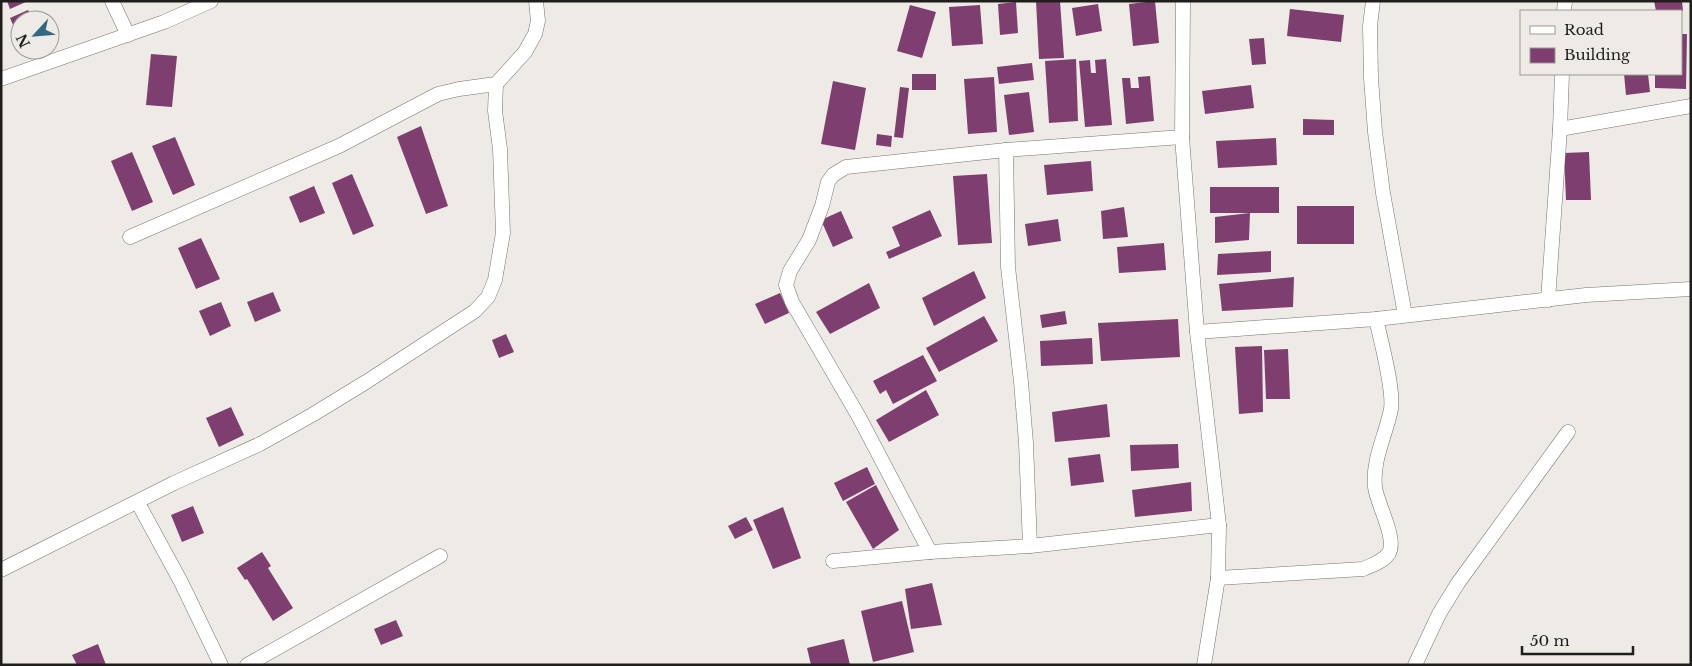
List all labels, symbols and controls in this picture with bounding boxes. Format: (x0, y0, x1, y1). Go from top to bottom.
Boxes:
north arrow (10, 10, 60, 60)
legend (1520, 10, 1682, 75)
text: Road (1564, 20, 1604, 39)
text: N (12, 31, 34, 51)
text: Building (1564, 45, 1631, 64)
scale bar (1522, 624, 1633, 656)
text: 50 m (1530, 631, 1570, 650)

